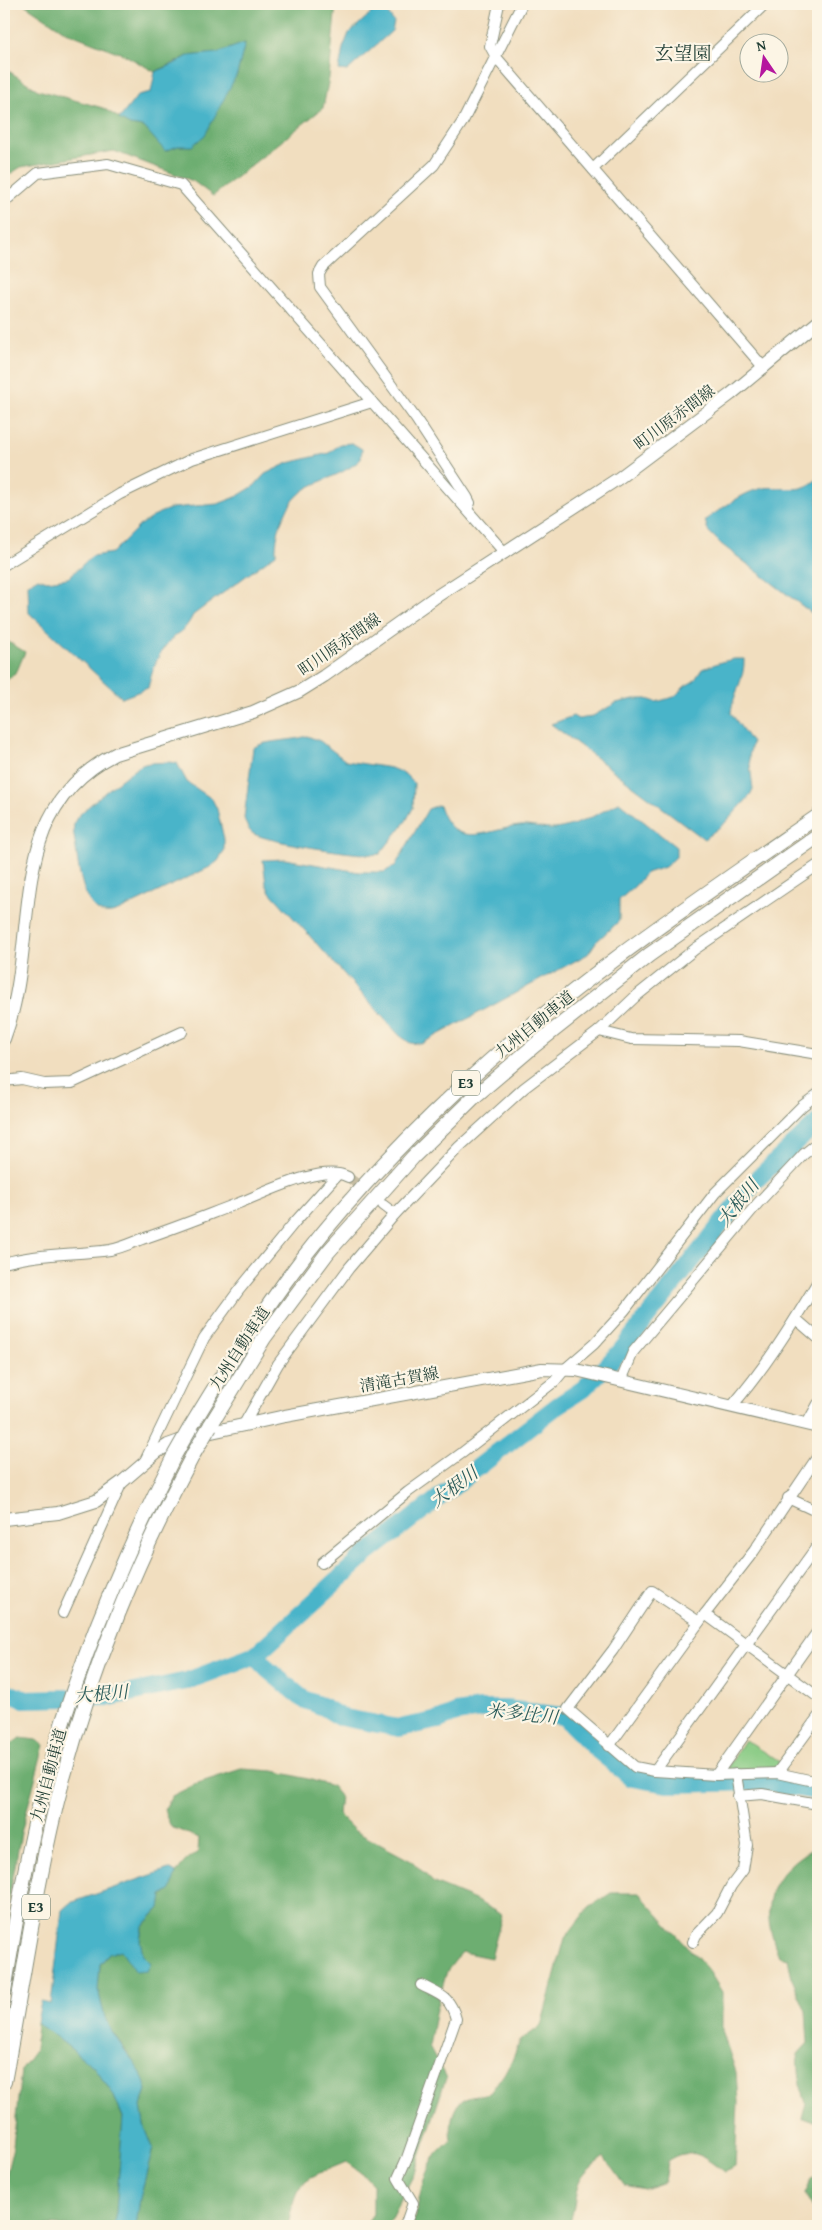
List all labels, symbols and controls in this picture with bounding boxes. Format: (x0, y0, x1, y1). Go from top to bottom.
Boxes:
north arrow (740, 32, 790, 82)
text: N (754, 34, 769, 56)
district label: 玄望園 (654, 39, 712, 67)
street label: 町川原赤間線 (628, 379, 720, 455)
street label: 町川原赤間線 (293, 607, 385, 681)
street label: 九州自動車道 (489, 984, 579, 1064)
road number: E3 (452, 1070, 480, 1096)
water label: 大根川 (710, 1172, 766, 1232)
street label: 九州自動車道 (203, 1301, 275, 1395)
street label: 清滝古賀線 (358, 1360, 440, 1398)
water label: 大根川 (424, 1458, 485, 1514)
water label: 大根川 (73, 1678, 131, 1709)
water label: 米多比川 (485, 1696, 561, 1731)
street label: 九州自動車道 (24, 1726, 72, 1824)
road number: E3 (22, 1894, 50, 1920)

